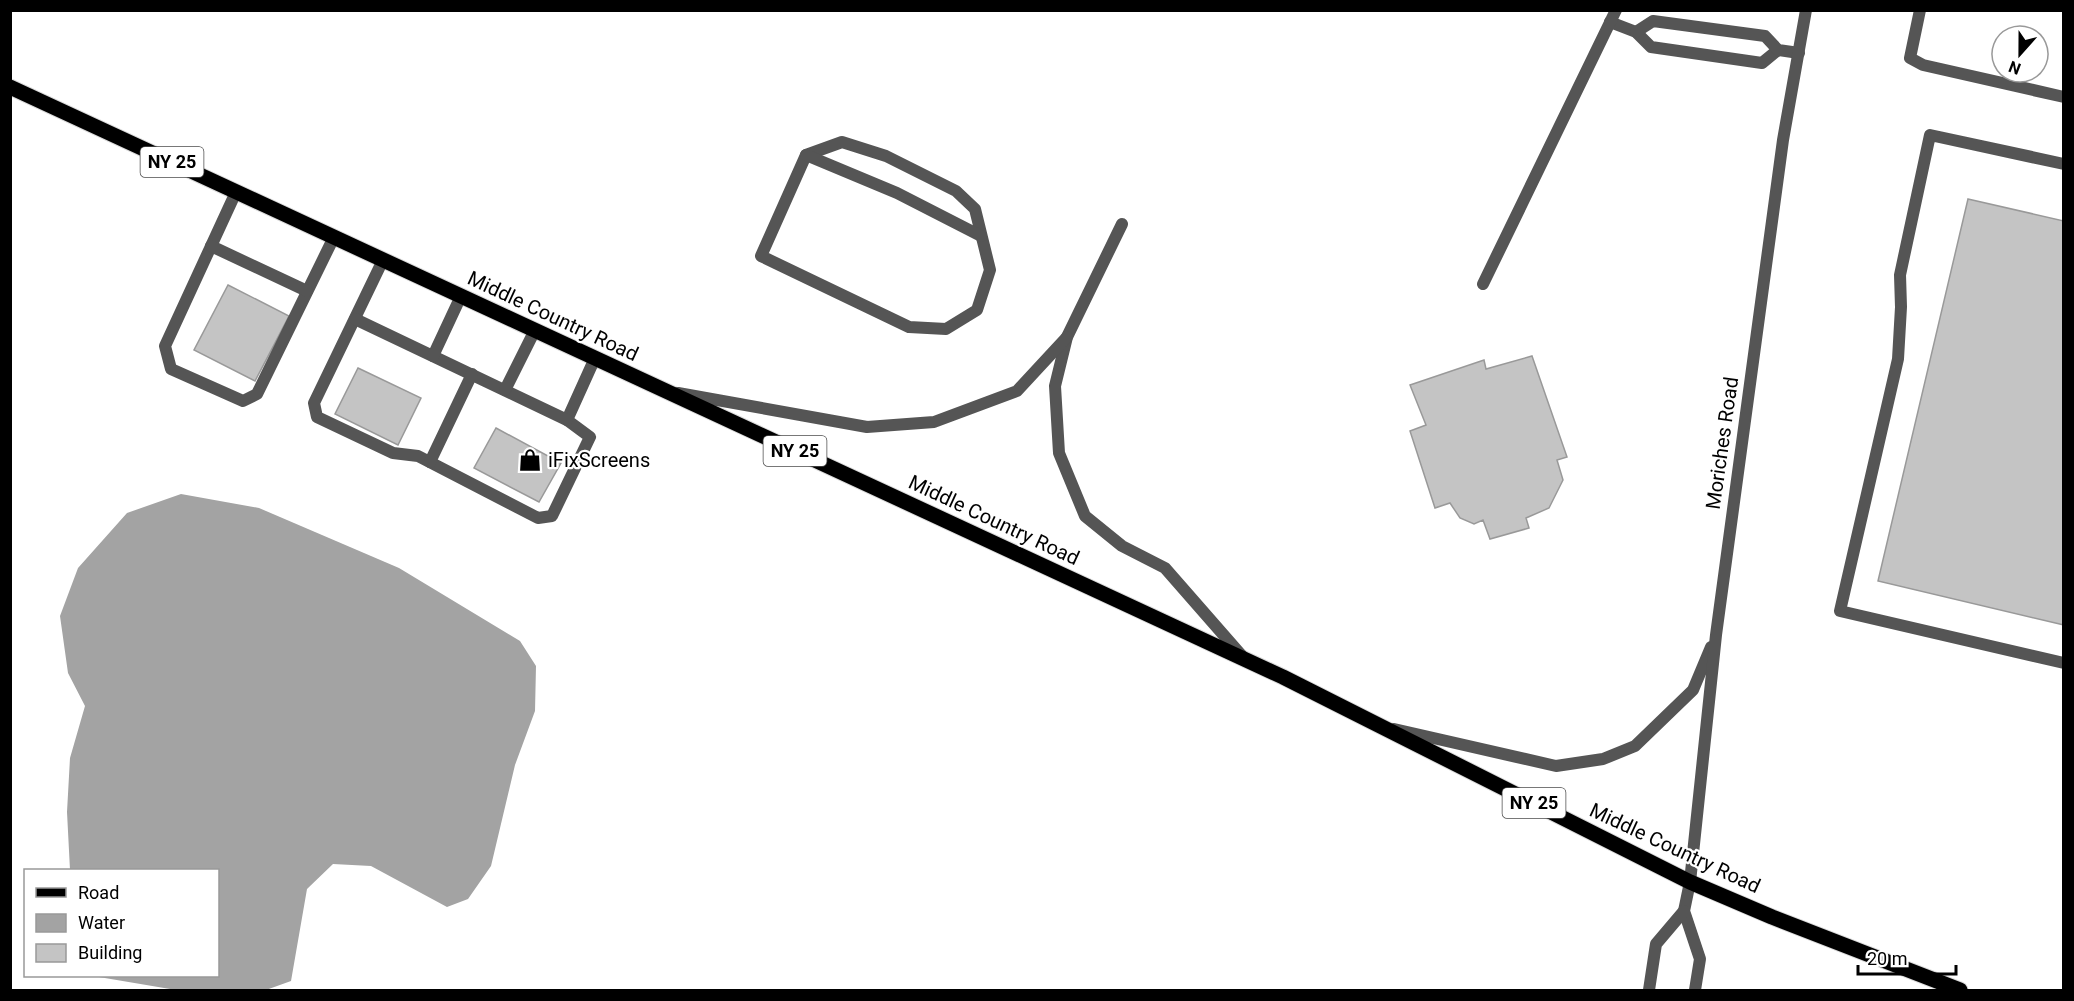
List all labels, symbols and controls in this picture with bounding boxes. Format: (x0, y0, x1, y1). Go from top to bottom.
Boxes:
north arrow (1990, 24, 2050, 84)
text: N (2006, 57, 2023, 78)
road number: NY 25 (140, 147, 204, 177)
street label: Middle Country Road (464, 266, 642, 366)
street label: Moriches Road (1701, 375, 1743, 511)
road number: NY 25 (764, 436, 826, 466)
shop icon: iFixScreens (517, 447, 543, 473)
place label: iFixScreens (548, 448, 650, 472)
street label: Middle Country Road (905, 470, 1083, 570)
road number: NY 25 (1502, 788, 1565, 818)
street label: Middle Country Road (1586, 798, 1764, 898)
legend (24, 869, 219, 977)
text: Road (78, 882, 119, 903)
text: Water (78, 912, 125, 933)
scale bar (1858, 938, 1956, 976)
text: Building (78, 942, 142, 963)
text: 20 m (1867, 948, 1907, 969)

